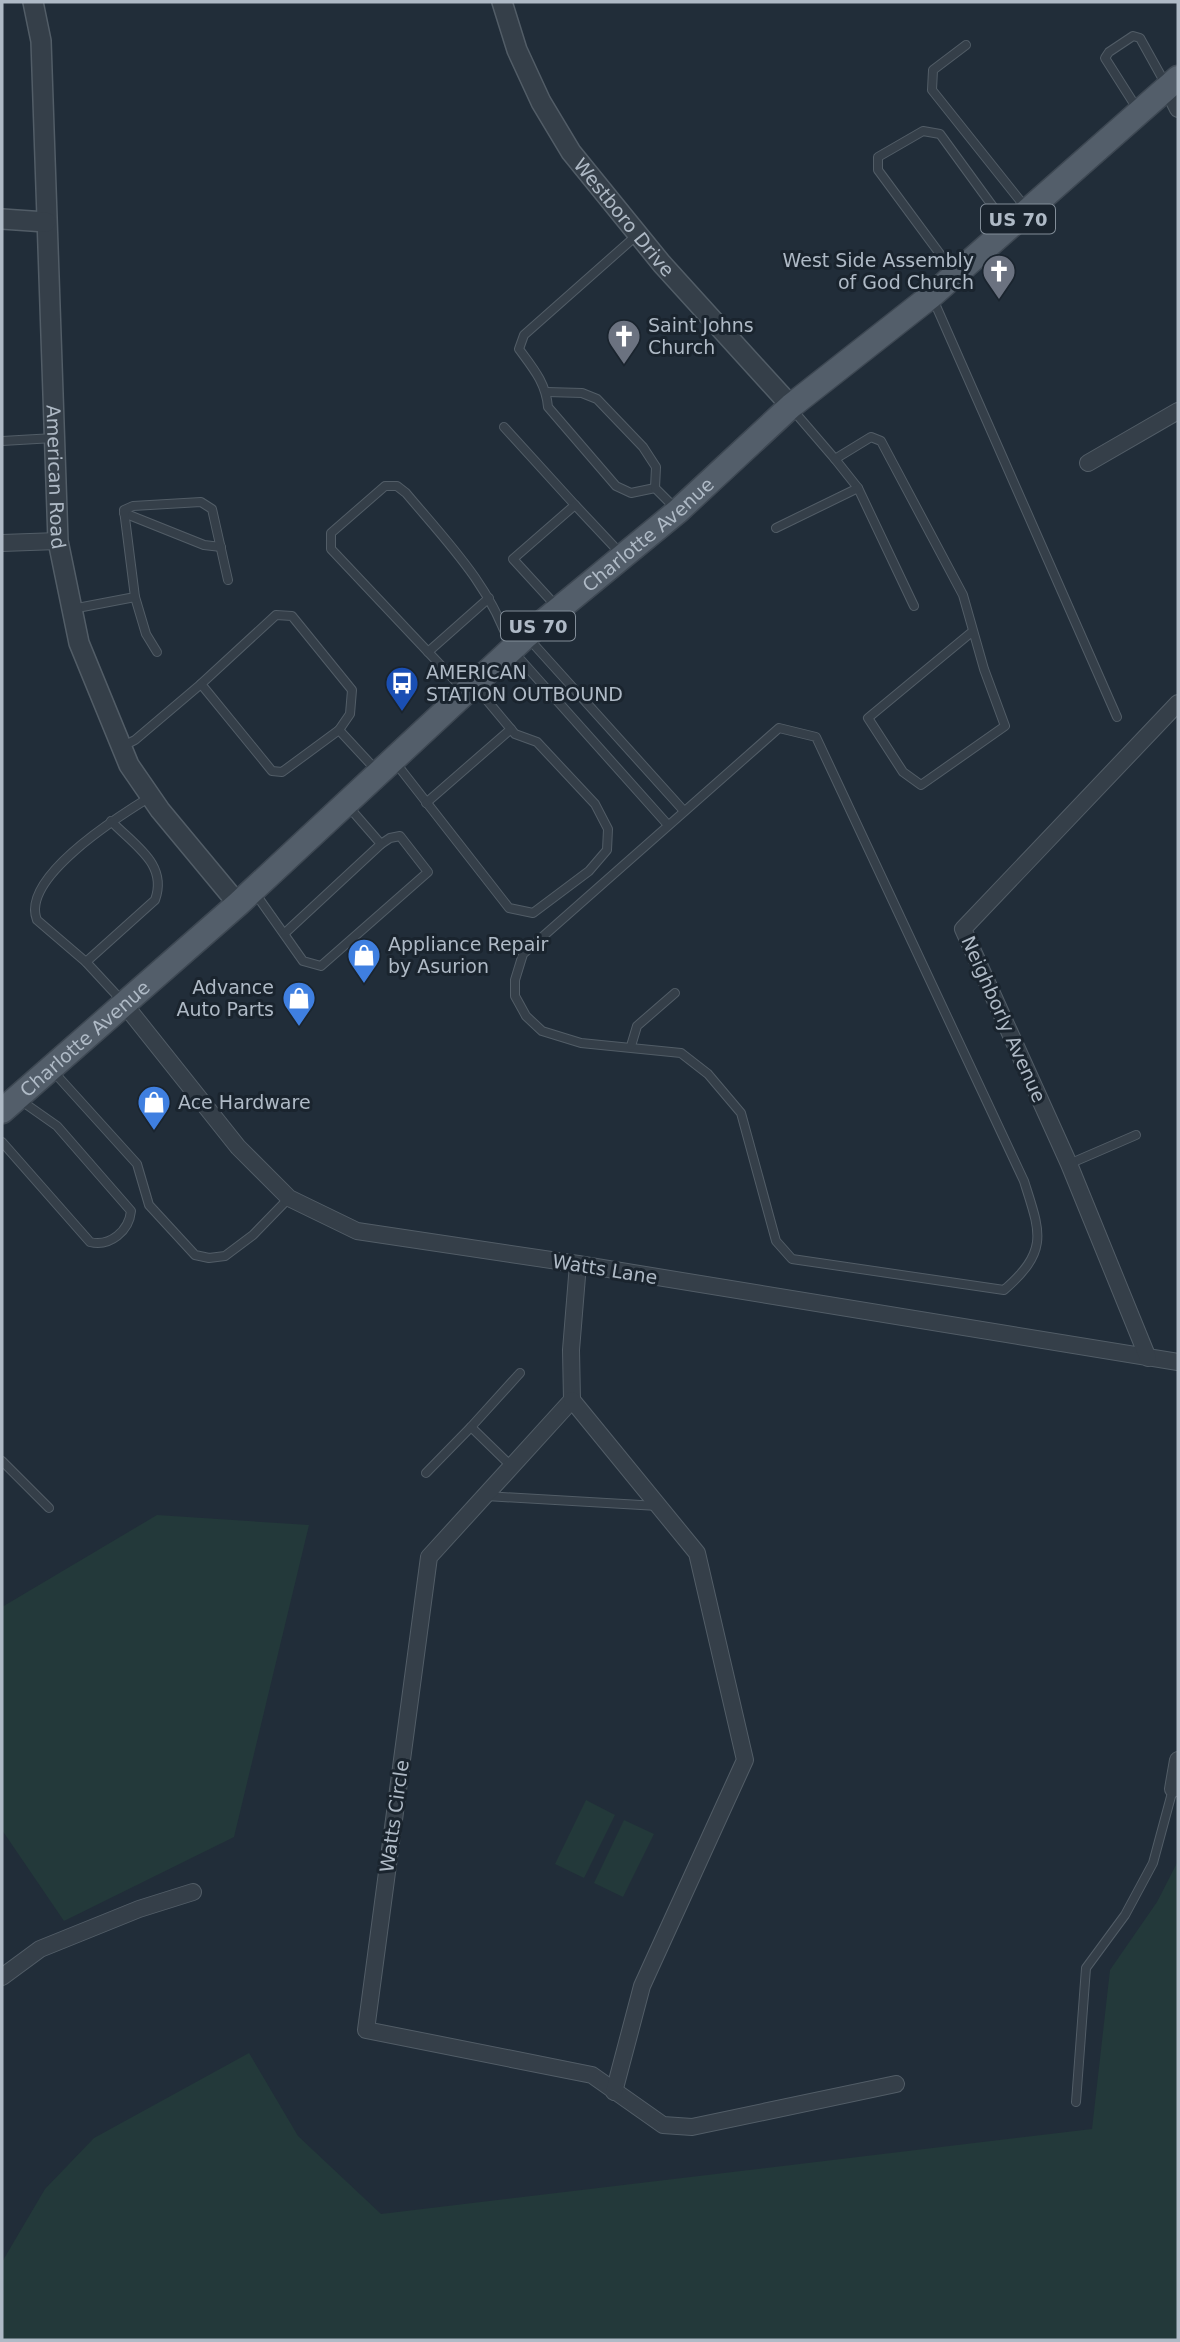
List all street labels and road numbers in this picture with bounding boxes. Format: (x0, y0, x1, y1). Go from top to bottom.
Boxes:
street label: Westboro Drive (569, 154, 679, 281)
road number: US 70 (981, 204, 1055, 233)
street label: American Road (42, 404, 70, 551)
street label: Charlotte Avenue (578, 473, 718, 596)
road number: US 70 (501, 612, 575, 640)
street label: Neighborly Avenue (957, 932, 1051, 1106)
street label: Charlotte Avenue (15, 976, 154, 1101)
street label: Watts Lane (551, 1250, 659, 1288)
street label: Watts Circle (375, 1758, 413, 1874)

